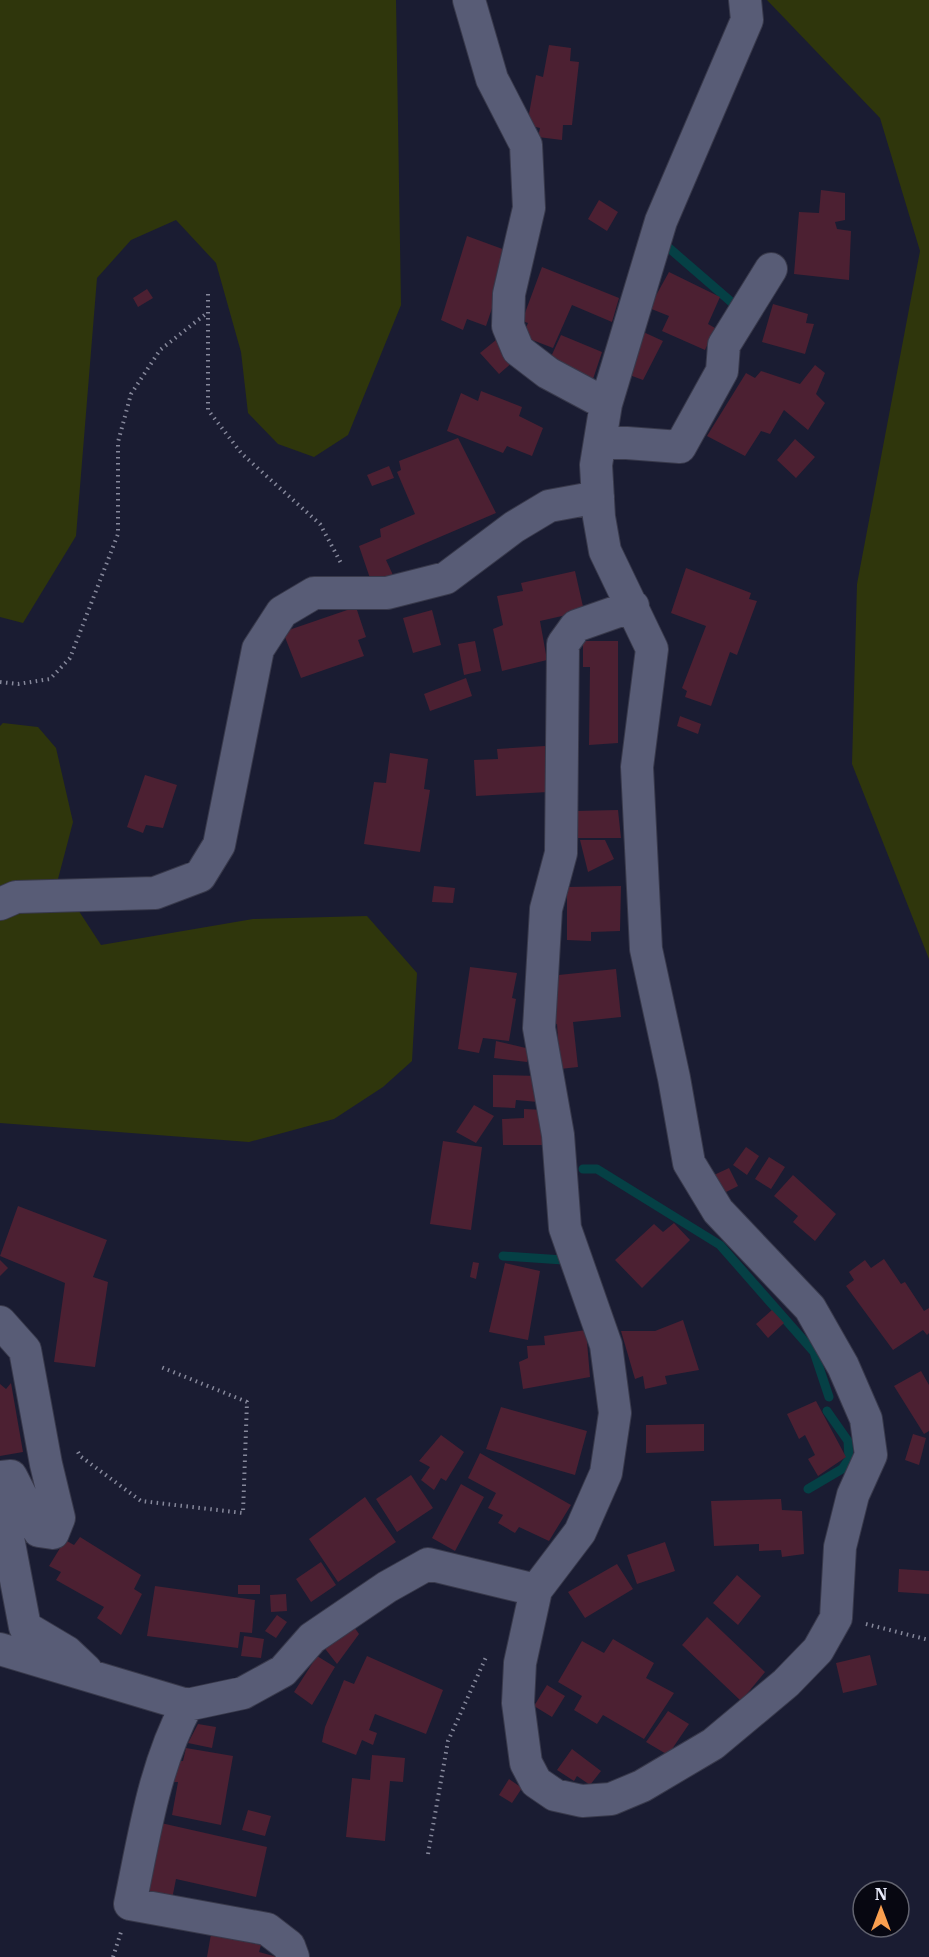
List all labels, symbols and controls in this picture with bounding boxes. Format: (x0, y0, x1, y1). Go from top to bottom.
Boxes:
north arrow (851, 1879, 911, 1939)
text: N (875, 1884, 887, 1904)

